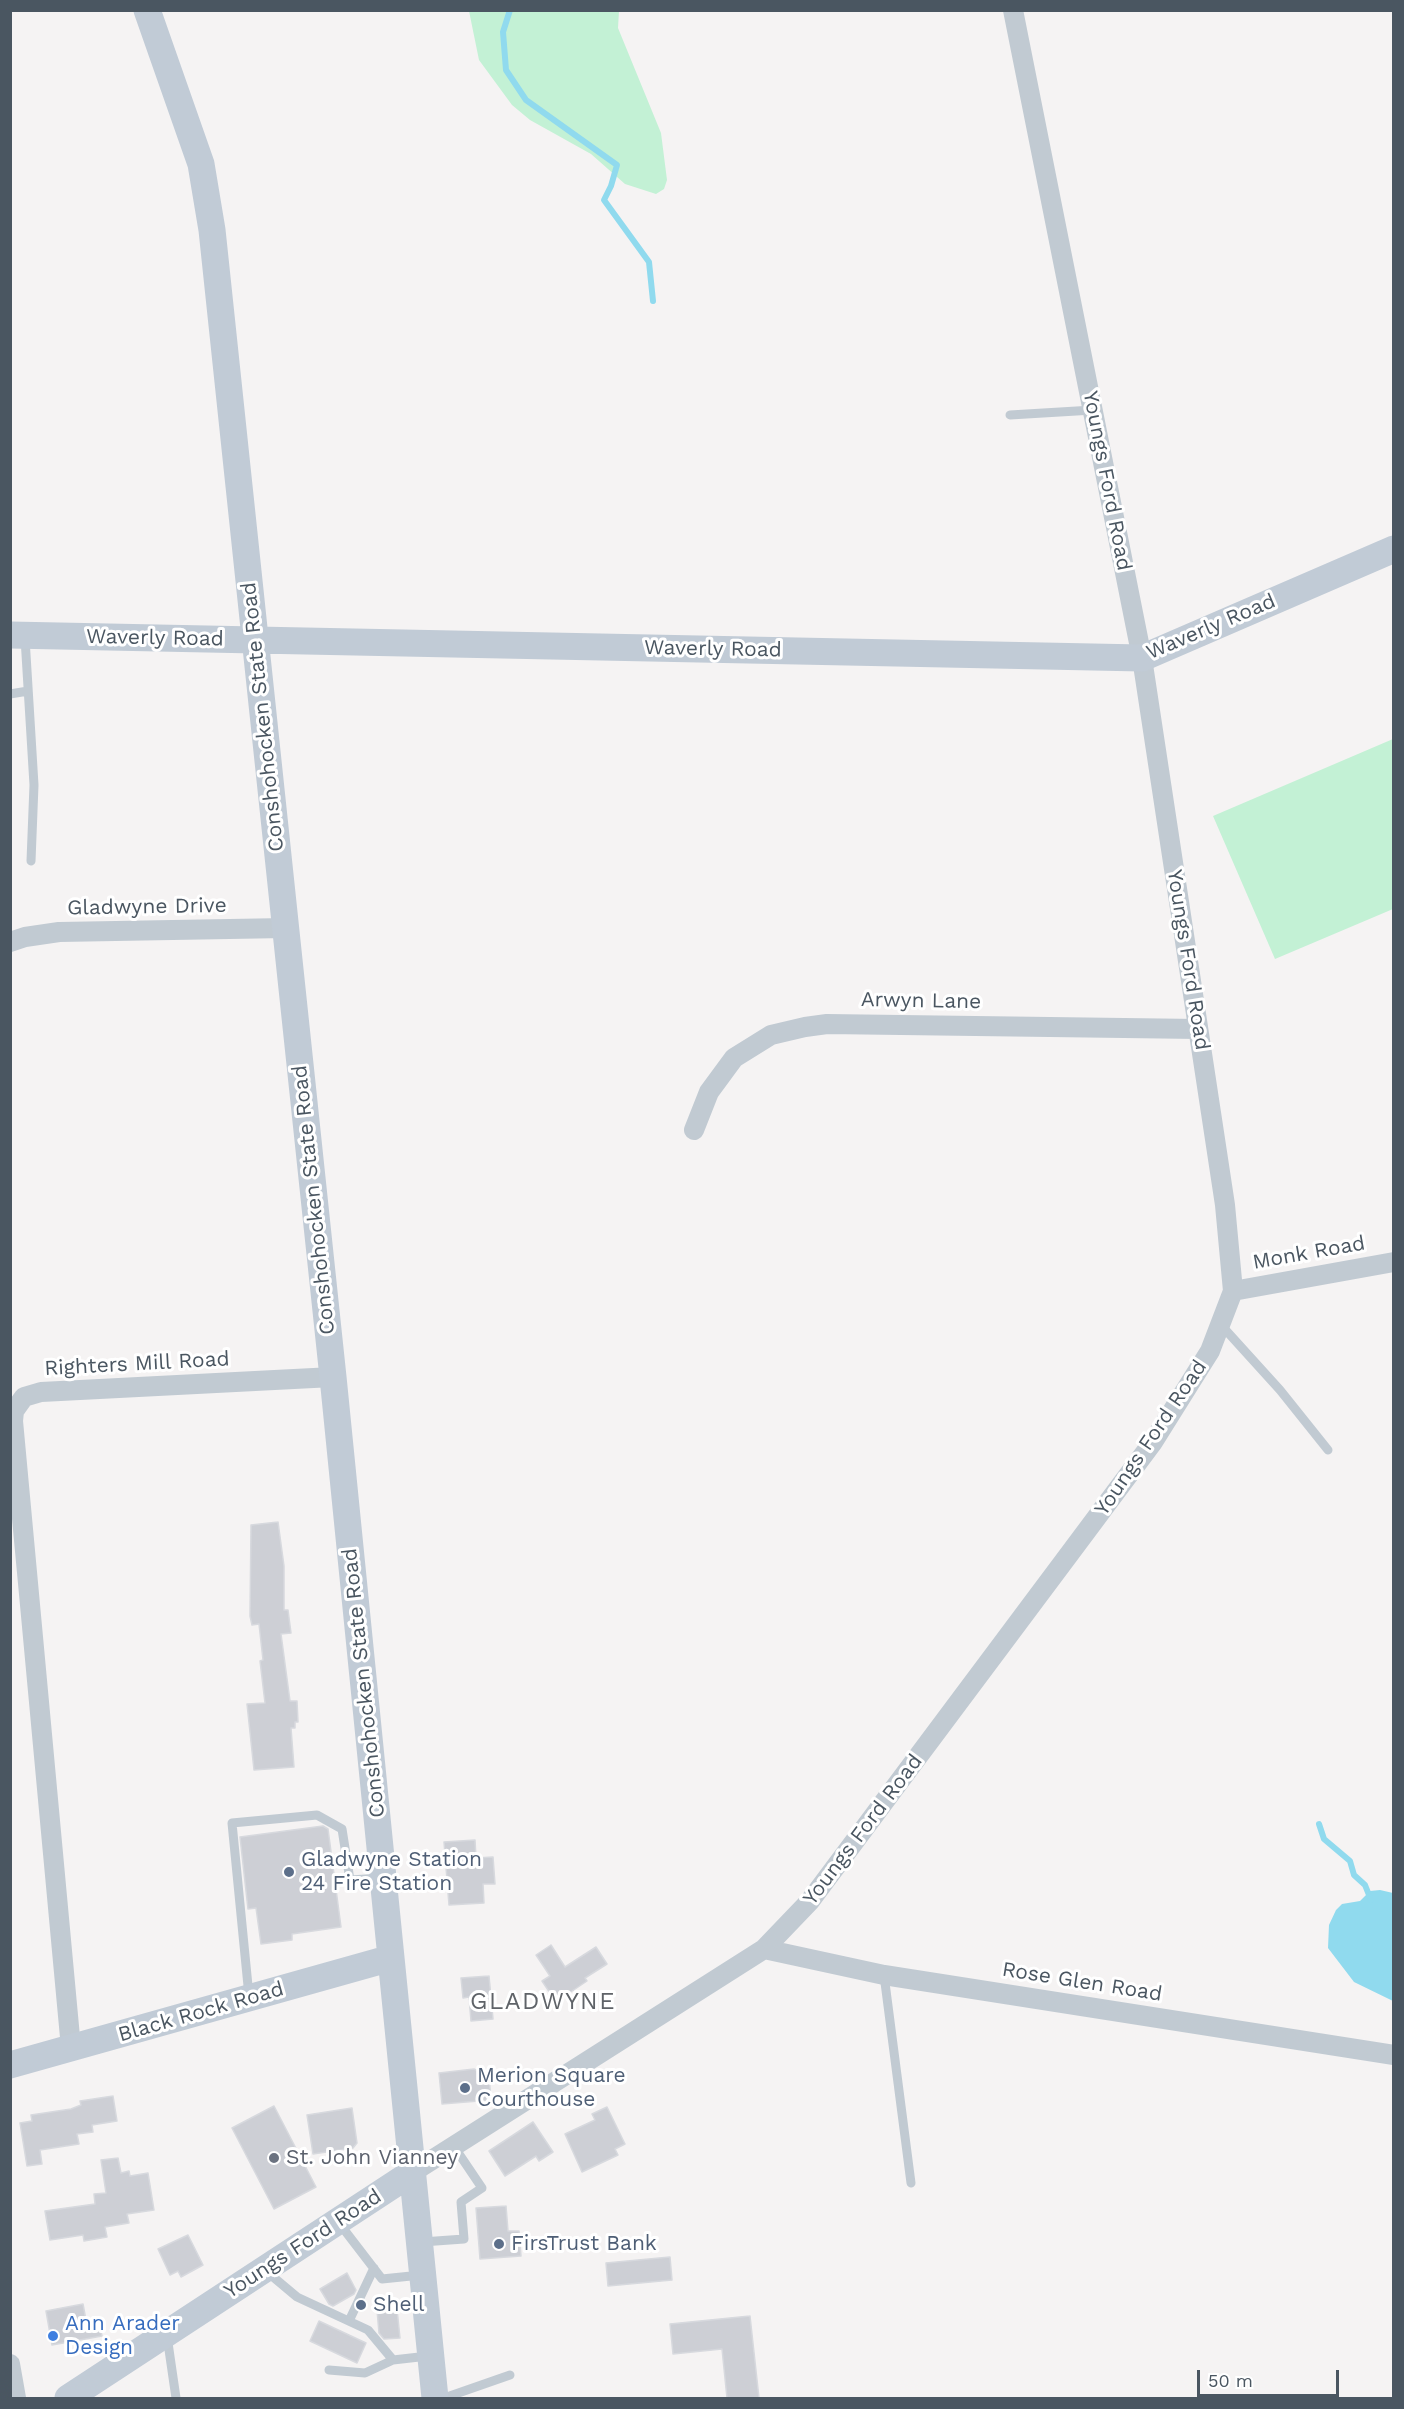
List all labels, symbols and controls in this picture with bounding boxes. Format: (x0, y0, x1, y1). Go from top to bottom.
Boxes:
street label: Youngs Ford Road (1077, 389, 1137, 573)
street label: Conshohocken State Road (236, 581, 290, 853)
street label: Waverly Road (1143, 589, 1279, 665)
street label: Waverly Road (86, 624, 224, 652)
street label: Waverly Road (644, 635, 782, 663)
street label: Youngs Ford Road (1161, 868, 1215, 1052)
street label: Gladwyne Drive (67, 893, 227, 921)
street label: Arwyn Lane (861, 987, 981, 1015)
street label: Conshohocken State Road (287, 1064, 341, 1336)
street label: Monk Road (1251, 1231, 1367, 1275)
street label: Righters Mill Road (44, 1347, 230, 1381)
street label: Youngs Ford Road (1090, 1355, 1212, 1521)
street label: Conshohocken State Road (337, 1547, 391, 1819)
street label: Youngs Ford Road (798, 1750, 928, 1910)
place label: Gladwyne Station 24 Fire Station (301, 1847, 482, 1897)
marker: Gladwyne Station 24 Fire Station (282, 1865, 296, 1879)
street label: Rose Glen Road (1000, 1957, 1164, 2007)
street label: Black Rock Road (115, 1976, 287, 2048)
district label: GLADWYNE (470, 1988, 616, 2016)
place label: Merion Square Courthouse (477, 2063, 626, 2113)
marker: Merion Square Courthouse (458, 2081, 472, 2095)
place label: St. John Vianney (286, 2145, 458, 2171)
marker: St. John Vianney (267, 2151, 281, 2165)
street label: Youngs Ford Road (220, 2184, 386, 2304)
place label: FirsTrust Bank (511, 2231, 657, 2257)
marker: FirsTrust Bank (492, 2237, 506, 2251)
place label: Shell (373, 2292, 424, 2318)
marker: Shell (354, 2298, 368, 2312)
place label: Ann Arader Design (65, 2311, 180, 2361)
marker: Ann Arader Design (46, 2329, 60, 2343)
scale bar (1200, 2358, 1342, 2396)
text: 50 m (1208, 2370, 1253, 2391)

